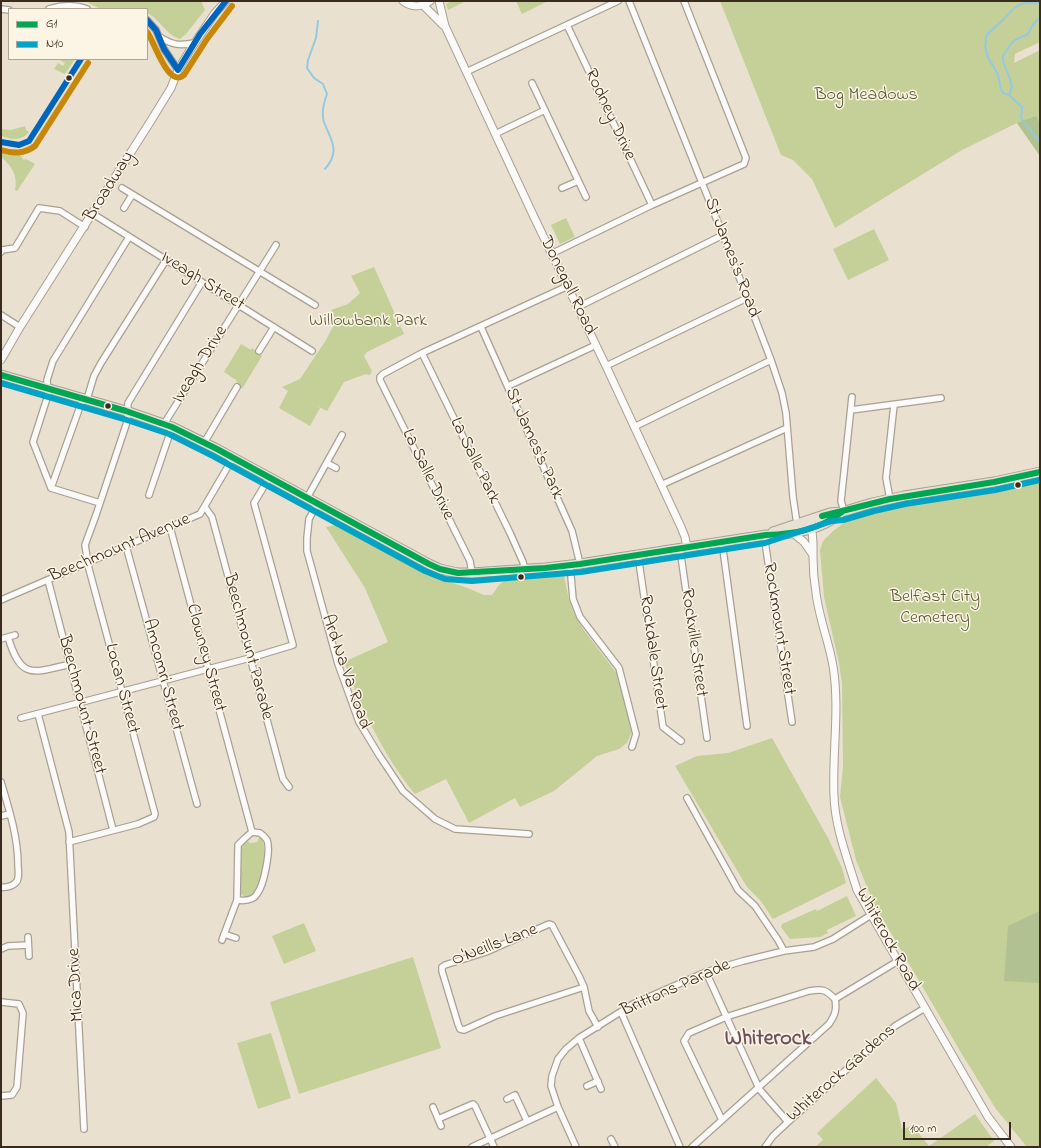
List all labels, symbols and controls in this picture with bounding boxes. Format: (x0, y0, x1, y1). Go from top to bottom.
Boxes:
legend (8, 8, 148, 60)
text: G1 (46, 15, 57, 33)
text: N10 (46, 35, 63, 53)
street label: Rodney Drive (578, 66, 640, 164)
unlabelled marker (64, 73, 74, 83)
park label: Bog Meadows (814, 85, 918, 107)
street label: Broadway (80, 148, 140, 226)
street label: St James's Road (698, 195, 764, 321)
street label: Donegall Road (534, 233, 600, 339)
street label: Iveagh Street (156, 248, 248, 316)
park label: Willowbank Park (309, 311, 427, 333)
street label: Iveagh Drive (169, 322, 233, 408)
street label: St James's Park (499, 385, 567, 503)
unlabelled marker (103, 401, 113, 411)
street label: La Salle Park (444, 414, 504, 508)
street label: La Salle Drive (396, 426, 458, 524)
unlabelled marker (1013, 480, 1023, 490)
street label: Beechmount Avenue (46, 509, 194, 589)
street label: Rockmount Street (757, 561, 799, 697)
street label: Beechmount Parade (217, 572, 277, 722)
unlabelled marker (516, 572, 526, 582)
street label: Rockville Street (675, 587, 711, 699)
park label: Belfast City Cemetery (890, 587, 980, 630)
street label: Rockdale Street (633, 594, 671, 712)
street label: Clowney Street (180, 602, 230, 714)
street label: Ard Na Va Road (315, 612, 375, 732)
street label: Amcomri Street (137, 617, 187, 733)
street label: Beechmount Street (52, 633, 110, 777)
street label: Locan Street (99, 642, 143, 736)
street label: Whiterock Road (850, 885, 924, 995)
street label: O'Neills Lane (449, 920, 541, 972)
street label: Mica Drive (64, 948, 90, 1022)
street label: Brittons Parade (618, 955, 734, 1023)
street label: Whiterock Gardens (783, 1021, 901, 1127)
district label: Whiterock (725, 1027, 811, 1053)
scale bar (905, 1114, 1013, 1140)
text: 100 m (910, 1120, 937, 1138)

